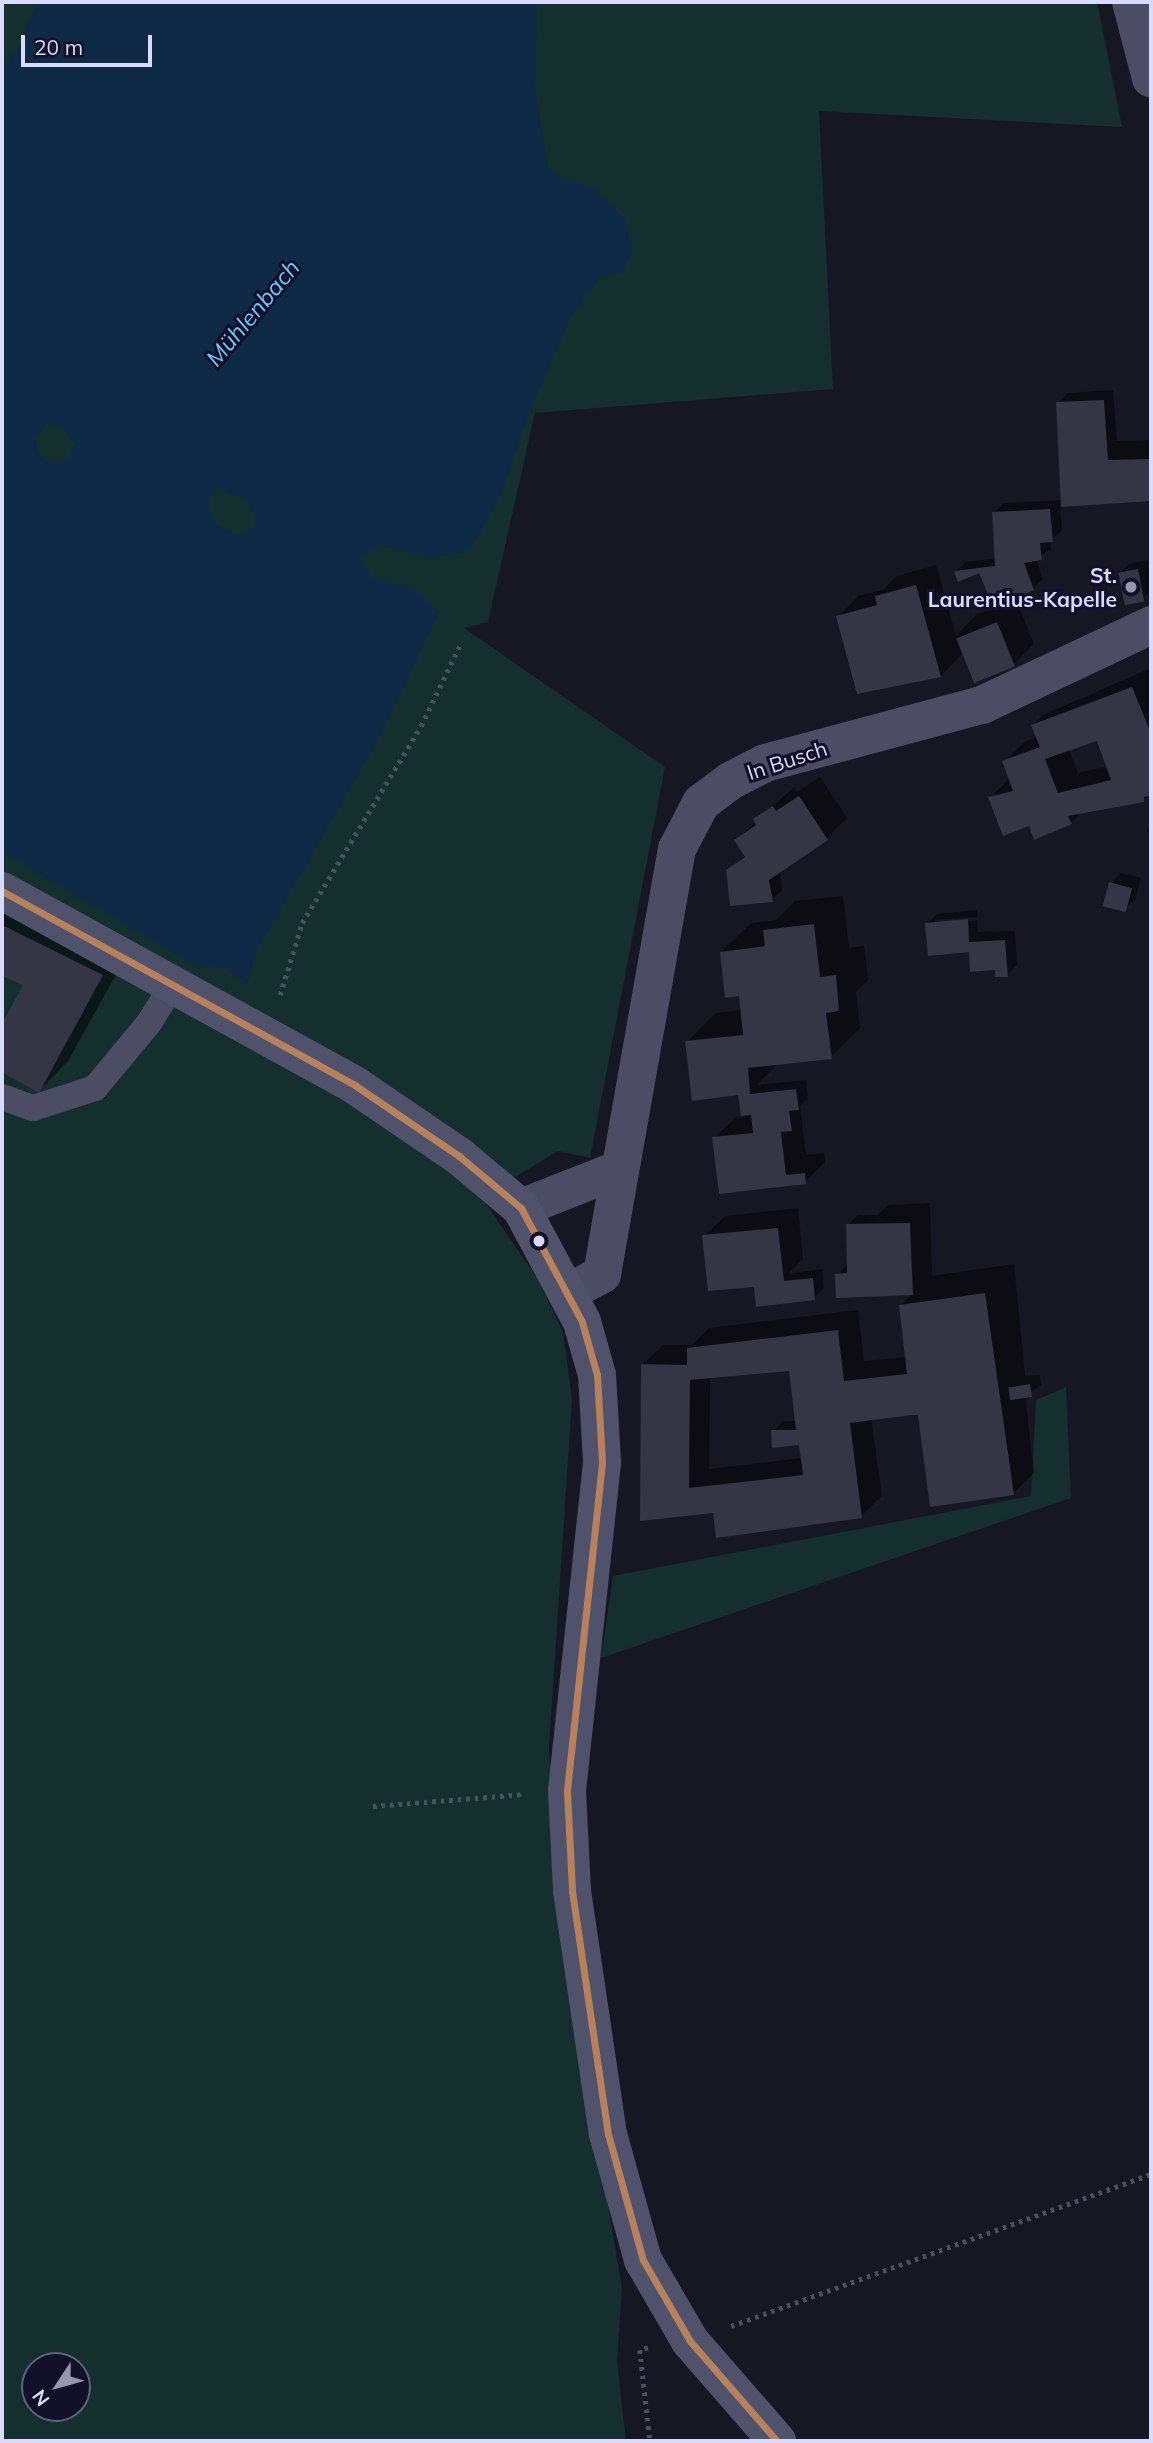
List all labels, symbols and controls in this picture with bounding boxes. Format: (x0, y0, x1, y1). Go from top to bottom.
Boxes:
scale bar (24, 21, 156, 65)
text: 20 m (34, 34, 83, 60)
water label: Mühlenbach (201, 254, 305, 372)
place label: St. Laurentius-Kapelle (928, 562, 1117, 612)
marker: St. Laurentius-Kapelle (1123, 579, 1139, 595)
street label: In Busch (744, 735, 830, 785)
unlabelled marker (532, 1234, 546, 1248)
north arrow (21, 2352, 91, 2422)
text: N (27, 2385, 55, 2411)

